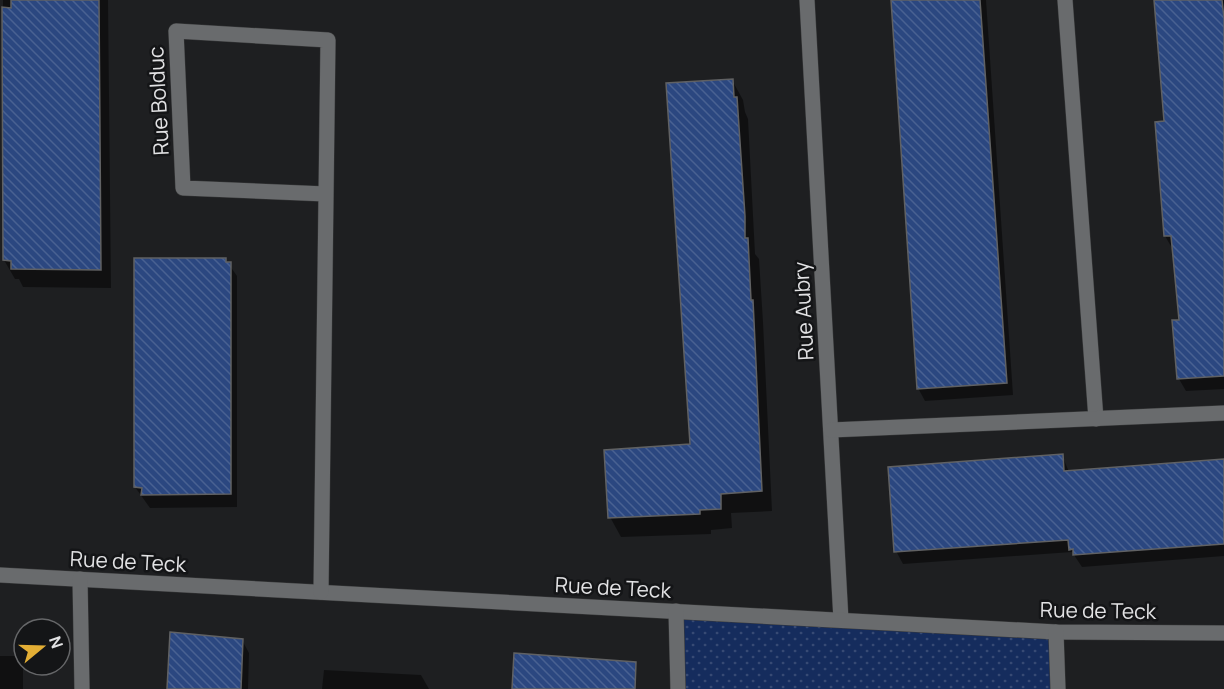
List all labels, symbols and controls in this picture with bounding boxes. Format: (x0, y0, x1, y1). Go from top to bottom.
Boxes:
street label: Rue Bolduc (141, 46, 175, 156)
street label: Rue Aubry (786, 261, 820, 361)
street label: Rue de Teck (69, 544, 187, 578)
street label: Rue de Teck (554, 570, 672, 604)
street label: Rue de Teck (1040, 595, 1157, 625)
north arrow (12, 617, 72, 677)
text: N (44, 633, 68, 651)

